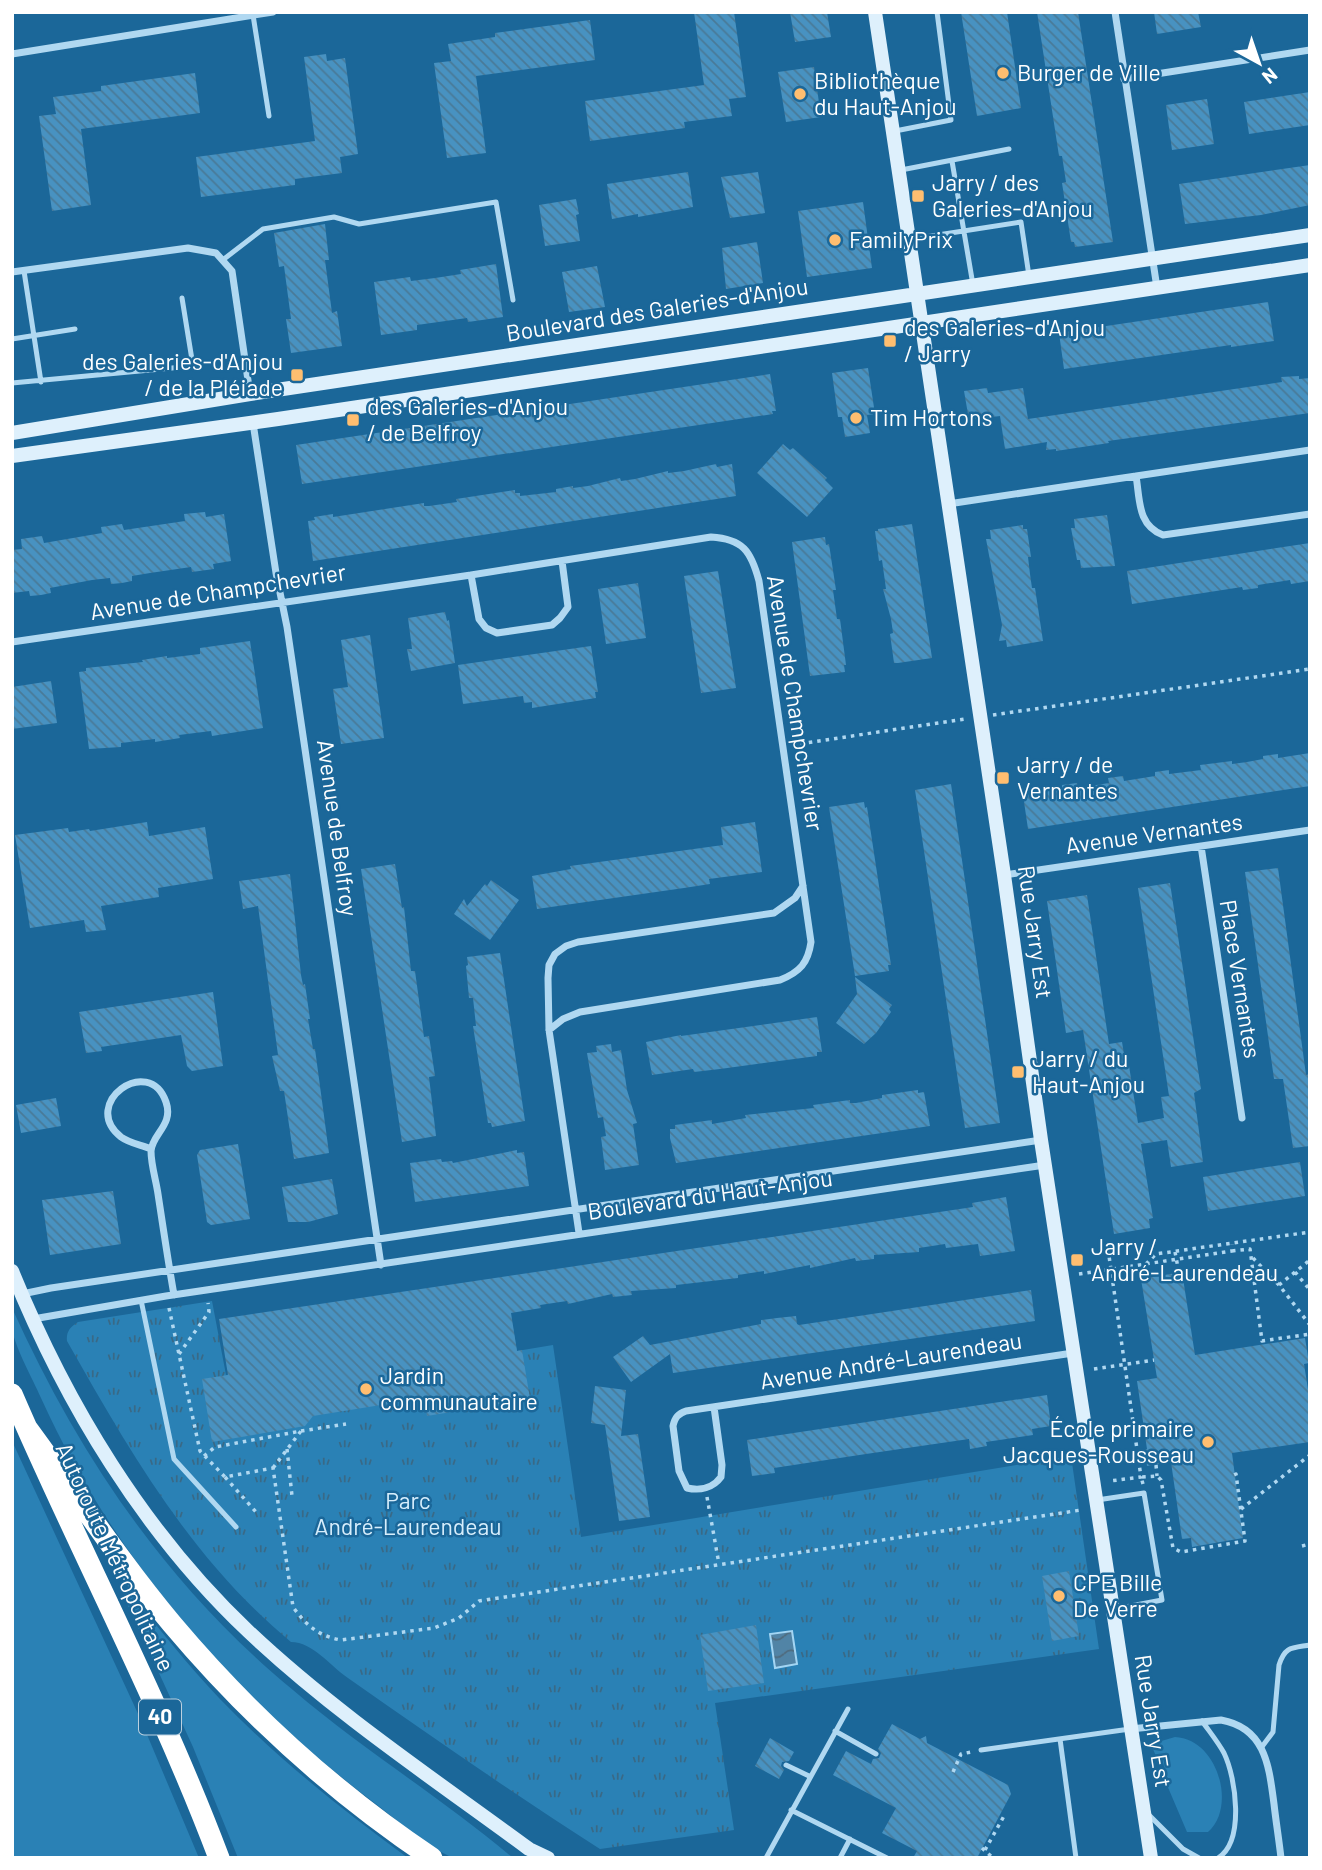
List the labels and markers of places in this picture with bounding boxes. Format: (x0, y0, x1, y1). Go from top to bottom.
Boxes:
place label: Burger de Ville (1017, 58, 1161, 86)
marker: Burger de Ville (995, 65, 1011, 81)
place label: Bibliothèque du Haut-Anjou (814, 66, 957, 120)
marker: Bibliothèque du Haut-Anjou (792, 86, 808, 102)
place label: Jarry / des Galeries-d'Anjou (932, 168, 1093, 222)
marker: Jarry / des Galeries-d'Anjou (910, 188, 926, 204)
place label: FamilyPrix (849, 225, 953, 253)
marker: FamilyPrix (827, 232, 843, 248)
place label: des Galeries-d'Anjou / Jarry (904, 313, 1105, 367)
marker: des Galeries-d'Anjou / Jarry (882, 333, 898, 349)
place label: des Galeries-d'Anjou / de la Pléiade (82, 347, 283, 401)
marker: des Galeries-d'Anjou / de la Pléiade (289, 367, 305, 383)
place label: des Galeries-d'Anjou / de Belfroy (367, 392, 568, 446)
place label: Tim Hortons (870, 403, 993, 431)
marker: Tim Hortons (848, 410, 864, 426)
marker: des Galeries-d'Anjou / de Belfroy (345, 412, 361, 428)
place label: Jarry / de Vernantes (1017, 750, 1118, 804)
marker: Jarry / de Vernantes (995, 770, 1011, 786)
place label: Jarry / du Haut-Anjou (1032, 1044, 1145, 1098)
marker: Jarry / du Haut-Anjou (1010, 1064, 1026, 1080)
place label: Jarry / André-Laurendeau (1091, 1232, 1278, 1286)
marker: Jarry / André-Laurendeau (1069, 1252, 1085, 1268)
place label: Jardin communautaire (380, 1361, 538, 1415)
marker: Jardin communautaire (358, 1381, 374, 1397)
place label: École primaire Jacques-Rousseau (1003, 1414, 1194, 1468)
marker: École primaire Jacques-Rousseau (1200, 1434, 1216, 1450)
place label: CPE Bille De Verre (1073, 1568, 1162, 1622)
marker: CPE Bille De Verre (1051, 1588, 1067, 1604)

